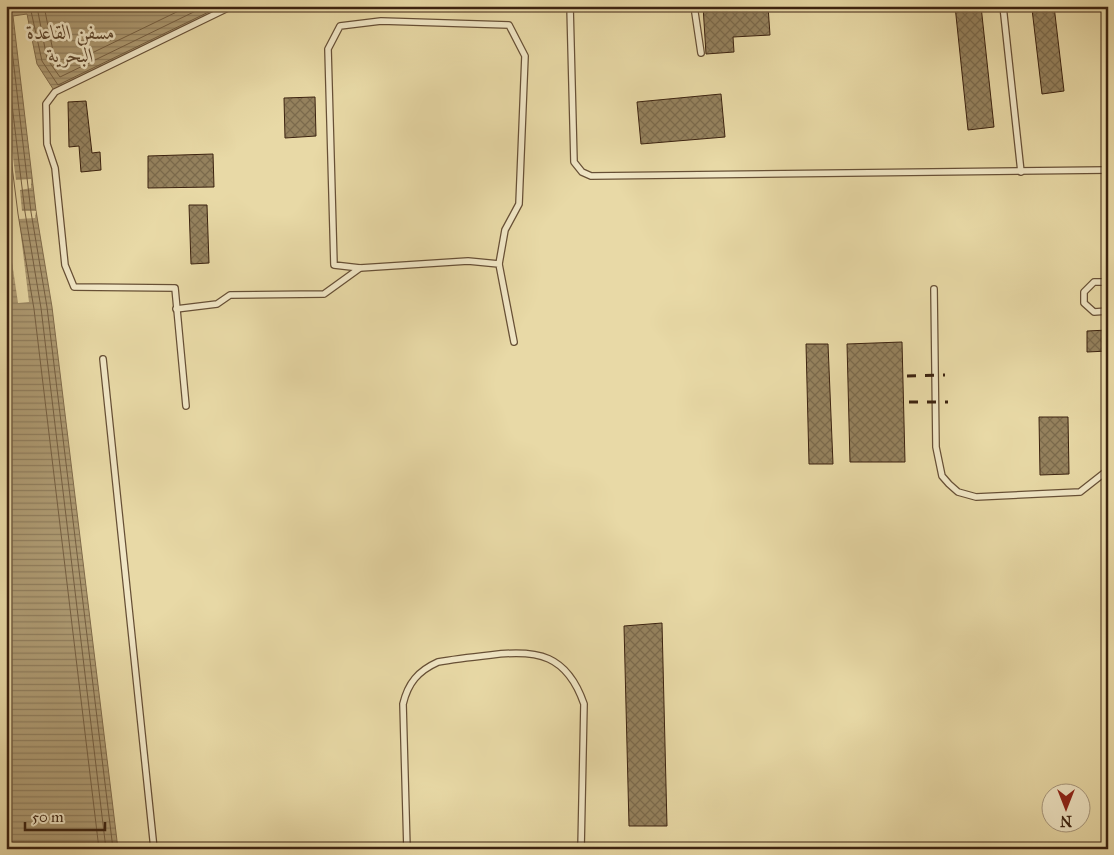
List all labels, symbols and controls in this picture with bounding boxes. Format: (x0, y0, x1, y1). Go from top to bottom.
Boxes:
water label: مسفن القاعدة البحرية (26, 20, 115, 68)
north arrow (1042, 782, 1092, 832)
scale bar (25, 800, 105, 832)
text: 50 m (32, 808, 64, 826)
text: N (1060, 812, 1072, 829)

